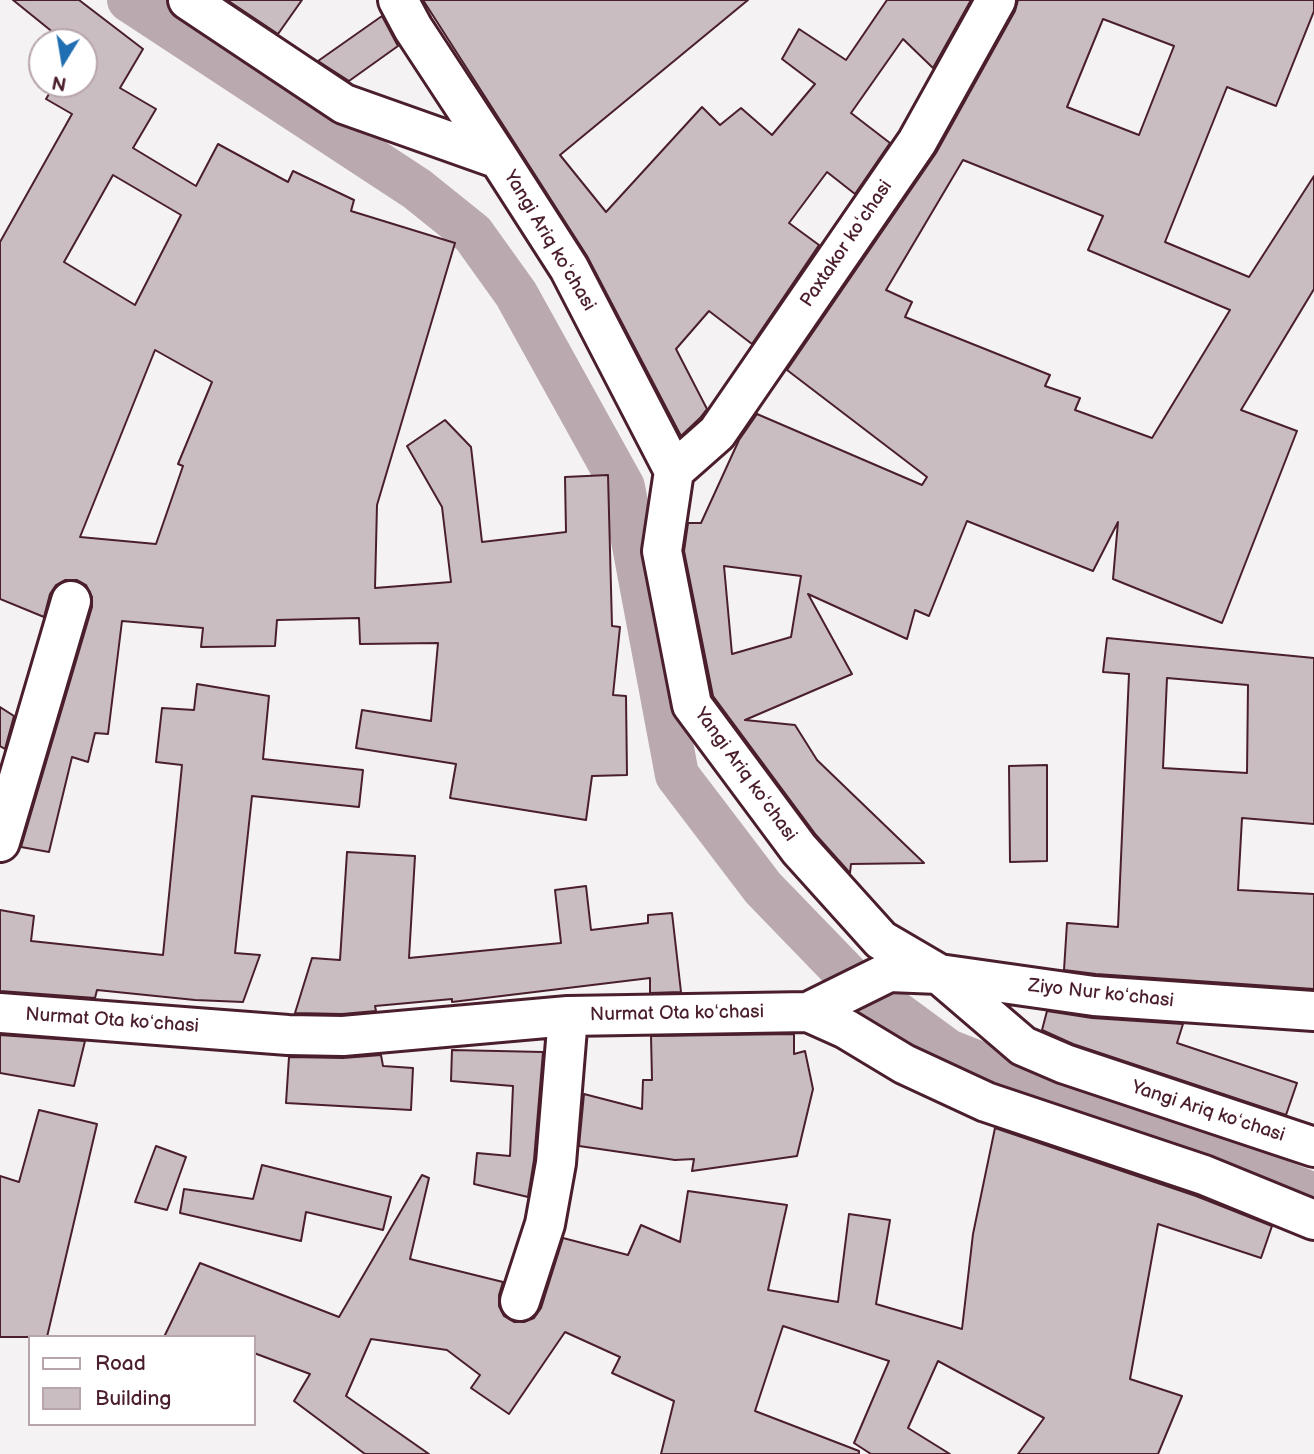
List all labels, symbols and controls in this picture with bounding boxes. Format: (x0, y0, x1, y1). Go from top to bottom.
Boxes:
north arrow (28, 28, 98, 98)
text: N (50, 69, 68, 95)
street label: Yangi Ariq koʻchasi (498, 167, 600, 315)
street label: Paxtakor koʻchasi (796, 176, 898, 312)
street label: Yangi Ariq koʻchasi (689, 704, 801, 846)
street label: Ziyo Nur koʻchasi (1027, 975, 1175, 1013)
street label: Nurmat Ota koʻchasi (590, 1001, 764, 1027)
street label: Nurmat Ota koʻchasi (24, 1004, 200, 1038)
street label: Yangi Ariq koʻchasi (1128, 1076, 1288, 1148)
legend (28, 1335, 256, 1426)
text: Road (95, 1351, 146, 1376)
text: Building (95, 1386, 171, 1411)

